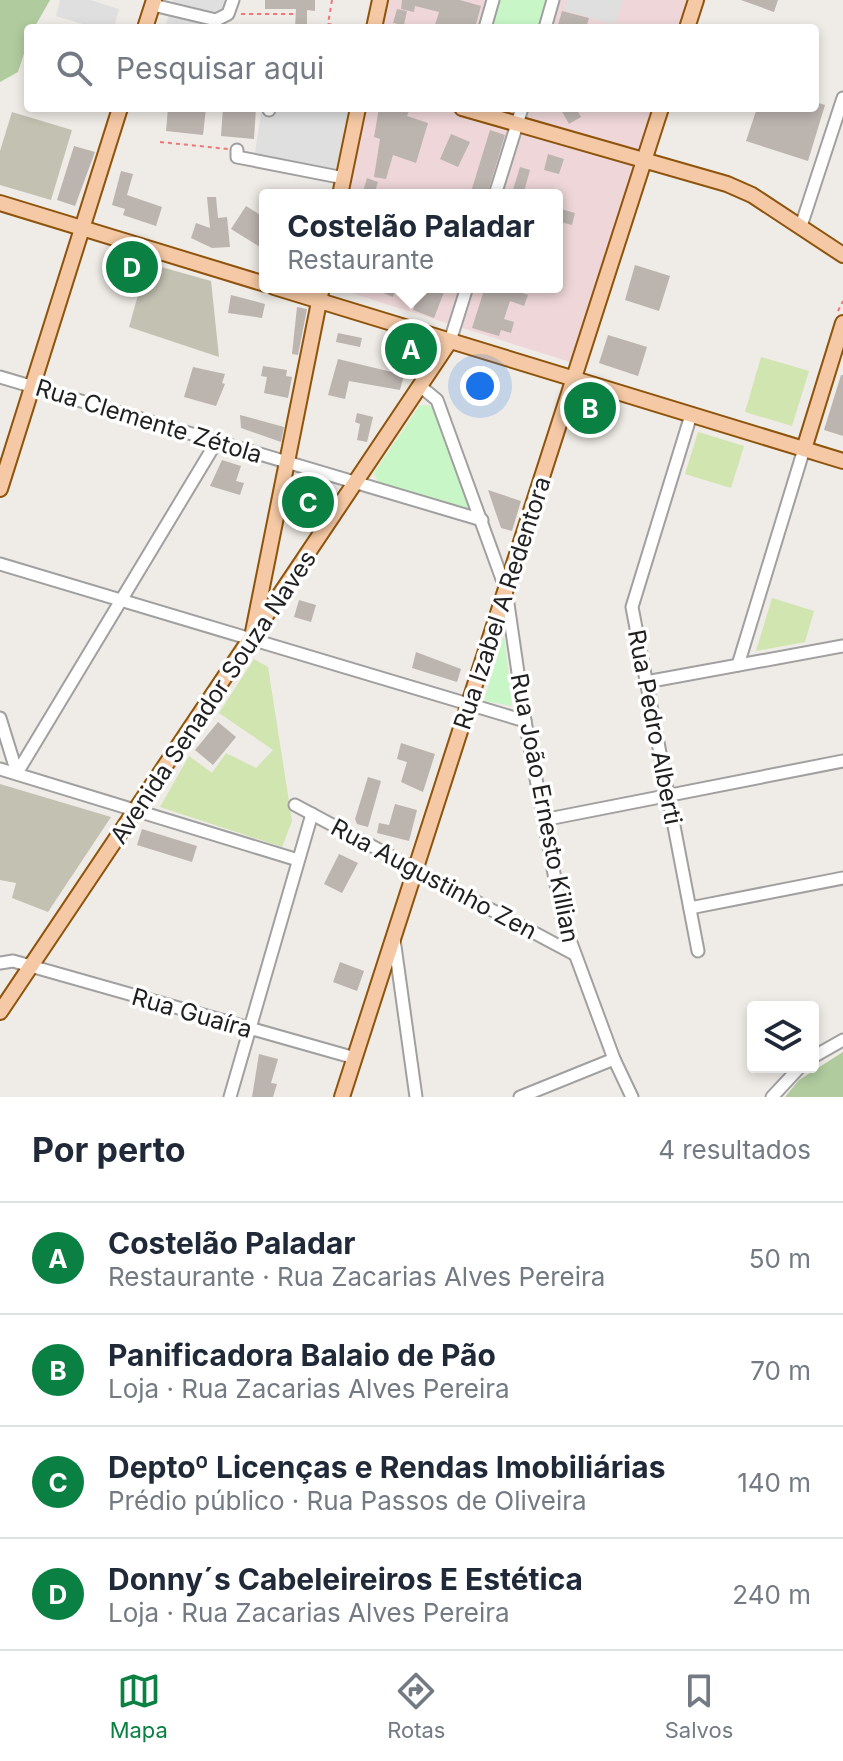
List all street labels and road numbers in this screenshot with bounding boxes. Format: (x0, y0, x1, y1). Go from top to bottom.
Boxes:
street label: Rua Clemente Zétola (32, 373, 266, 469)
street label: Rua Izabel A Redentora (447, 473, 557, 733)
street label: Avenida Senador Souza Naves (104, 545, 322, 849)
street label: Rua Pedro Alberti (622, 627, 688, 827)
street label: Rua João Ernesto Killian (505, 671, 585, 945)
street label: Rua Augustinho Zen (326, 813, 542, 945)
street label: Rua Guaíra (129, 982, 255, 1044)

